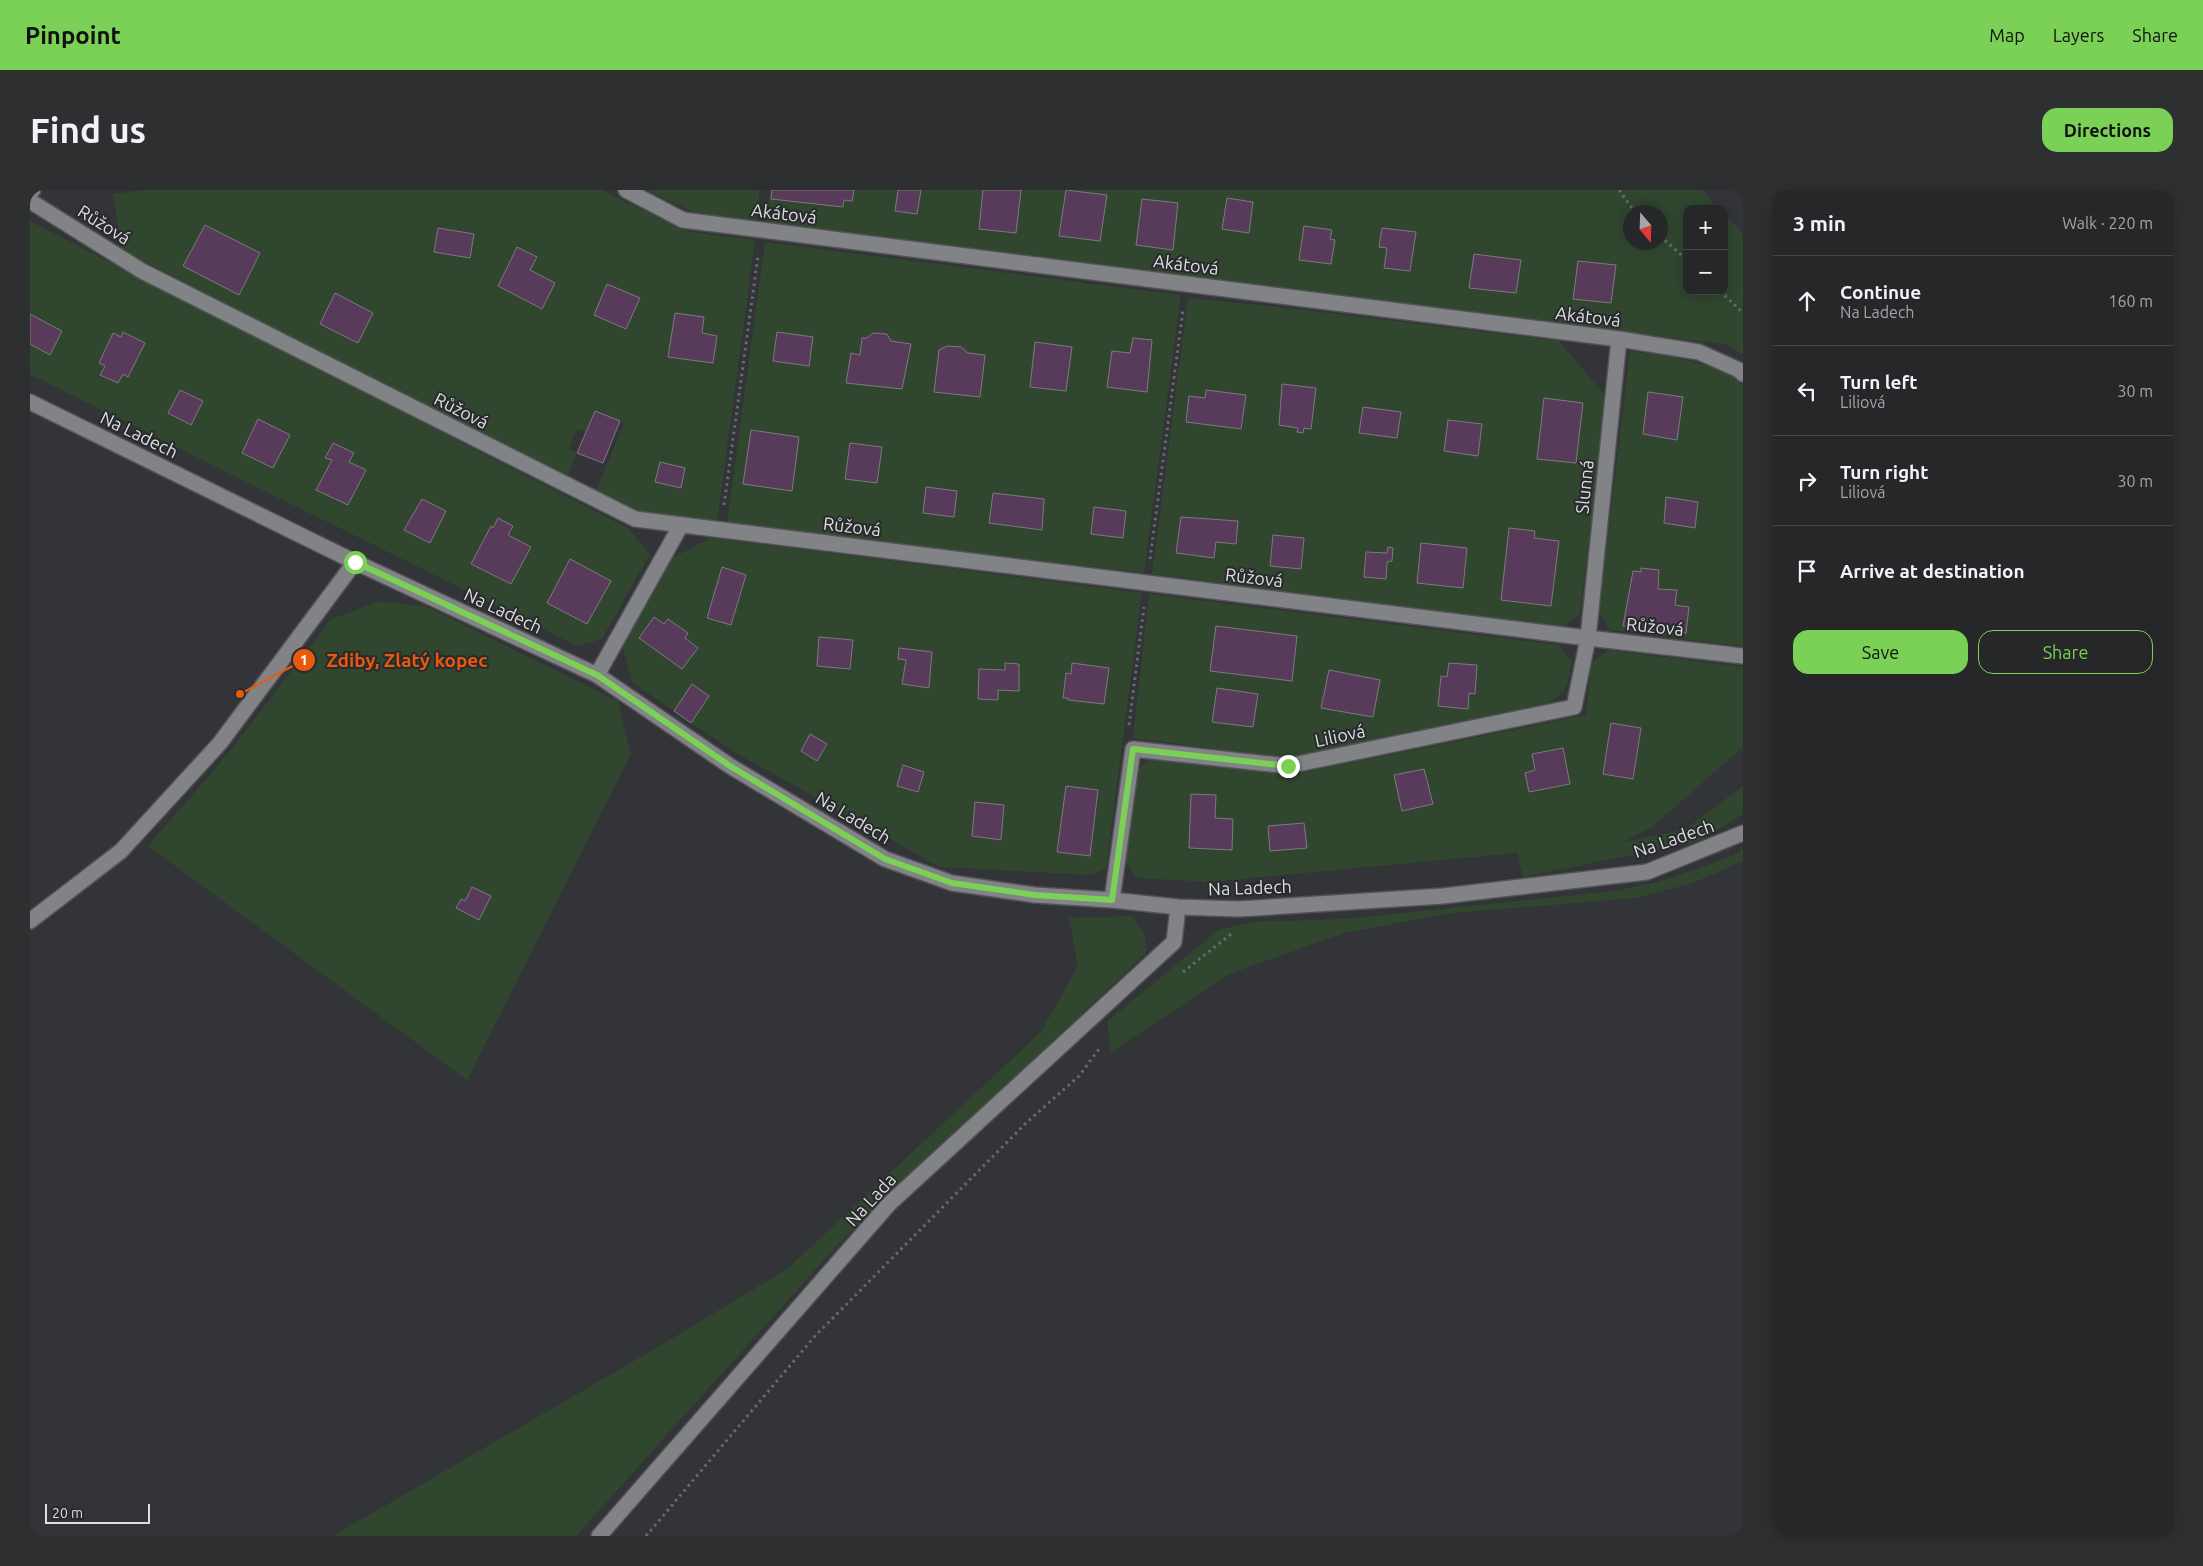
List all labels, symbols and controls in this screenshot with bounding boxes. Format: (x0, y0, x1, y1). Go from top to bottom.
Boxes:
text: Pinpoint (25, 22, 121, 49)
text: Map (1989, 25, 2025, 45)
text: Layers (2053, 25, 2104, 45)
text: Share (2132, 25, 2178, 45)
button: Directions (2042, 108, 2173, 152)
text: Find us (30, 110, 146, 150)
street label: Akátová (750, 199, 818, 227)
street label: Růžová (75, 200, 134, 248)
north arrow (1623, 205, 1668, 250)
map controls (1683, 205, 1728, 295)
button: + (1683, 205, 1728, 250)
text: 3 min (1793, 211, 1846, 235)
text: Walk · 220 m (2062, 214, 2153, 232)
street label: Akátová (1152, 250, 1220, 278)
button: − (1683, 250, 1728, 295)
text: Continue (1840, 281, 1921, 303)
icon: ahead (1793, 287, 1821, 315)
text: 160 m (2108, 292, 2153, 310)
street label: Akátová (1554, 302, 1622, 330)
text: Na Ladech (1840, 303, 1914, 321)
text: Turn left (1840, 371, 1918, 393)
icon: left (1793, 377, 1821, 405)
text: 30 m (2117, 382, 2153, 400)
street label: Růžová (431, 388, 492, 432)
text: Liliová (1840, 393, 1885, 411)
street label: Na Ladech (97, 407, 181, 461)
street label: Slunná (1571, 459, 1597, 515)
text: Turn right (1840, 461, 1928, 483)
icon: right (1793, 467, 1821, 495)
text: 30 m (2117, 472, 2153, 490)
text: Liliová (1840, 483, 1885, 501)
street label: Růžová (822, 513, 882, 539)
route start (344, 551, 367, 574)
icon: arrive (1793, 557, 1821, 585)
text: Arrive at destination (1840, 560, 2025, 582)
street label: Růžová (1224, 564, 1284, 590)
street label: Na Ladech (461, 583, 546, 637)
street label: Růžová (1625, 613, 1685, 639)
button: Save (1793, 630, 1968, 674)
button: Share (1978, 630, 2153, 674)
callout: Zdiby, Zlatý kopec (292, 643, 498, 677)
text: Zdiby, Zlatý kopec (326, 649, 488, 671)
text: 1 (300, 651, 308, 668)
street label: Liliová (1313, 720, 1367, 750)
route end (1277, 755, 1300, 778)
street label: Na Ladech (812, 787, 895, 847)
street label: Na Ladech (1631, 815, 1717, 861)
street label: Na Ladech (1208, 876, 1292, 898)
street label: Na Lada (841, 1169, 900, 1230)
scale bar (45, 1501, 150, 1524)
text: 20 m (52, 1505, 83, 1521)

